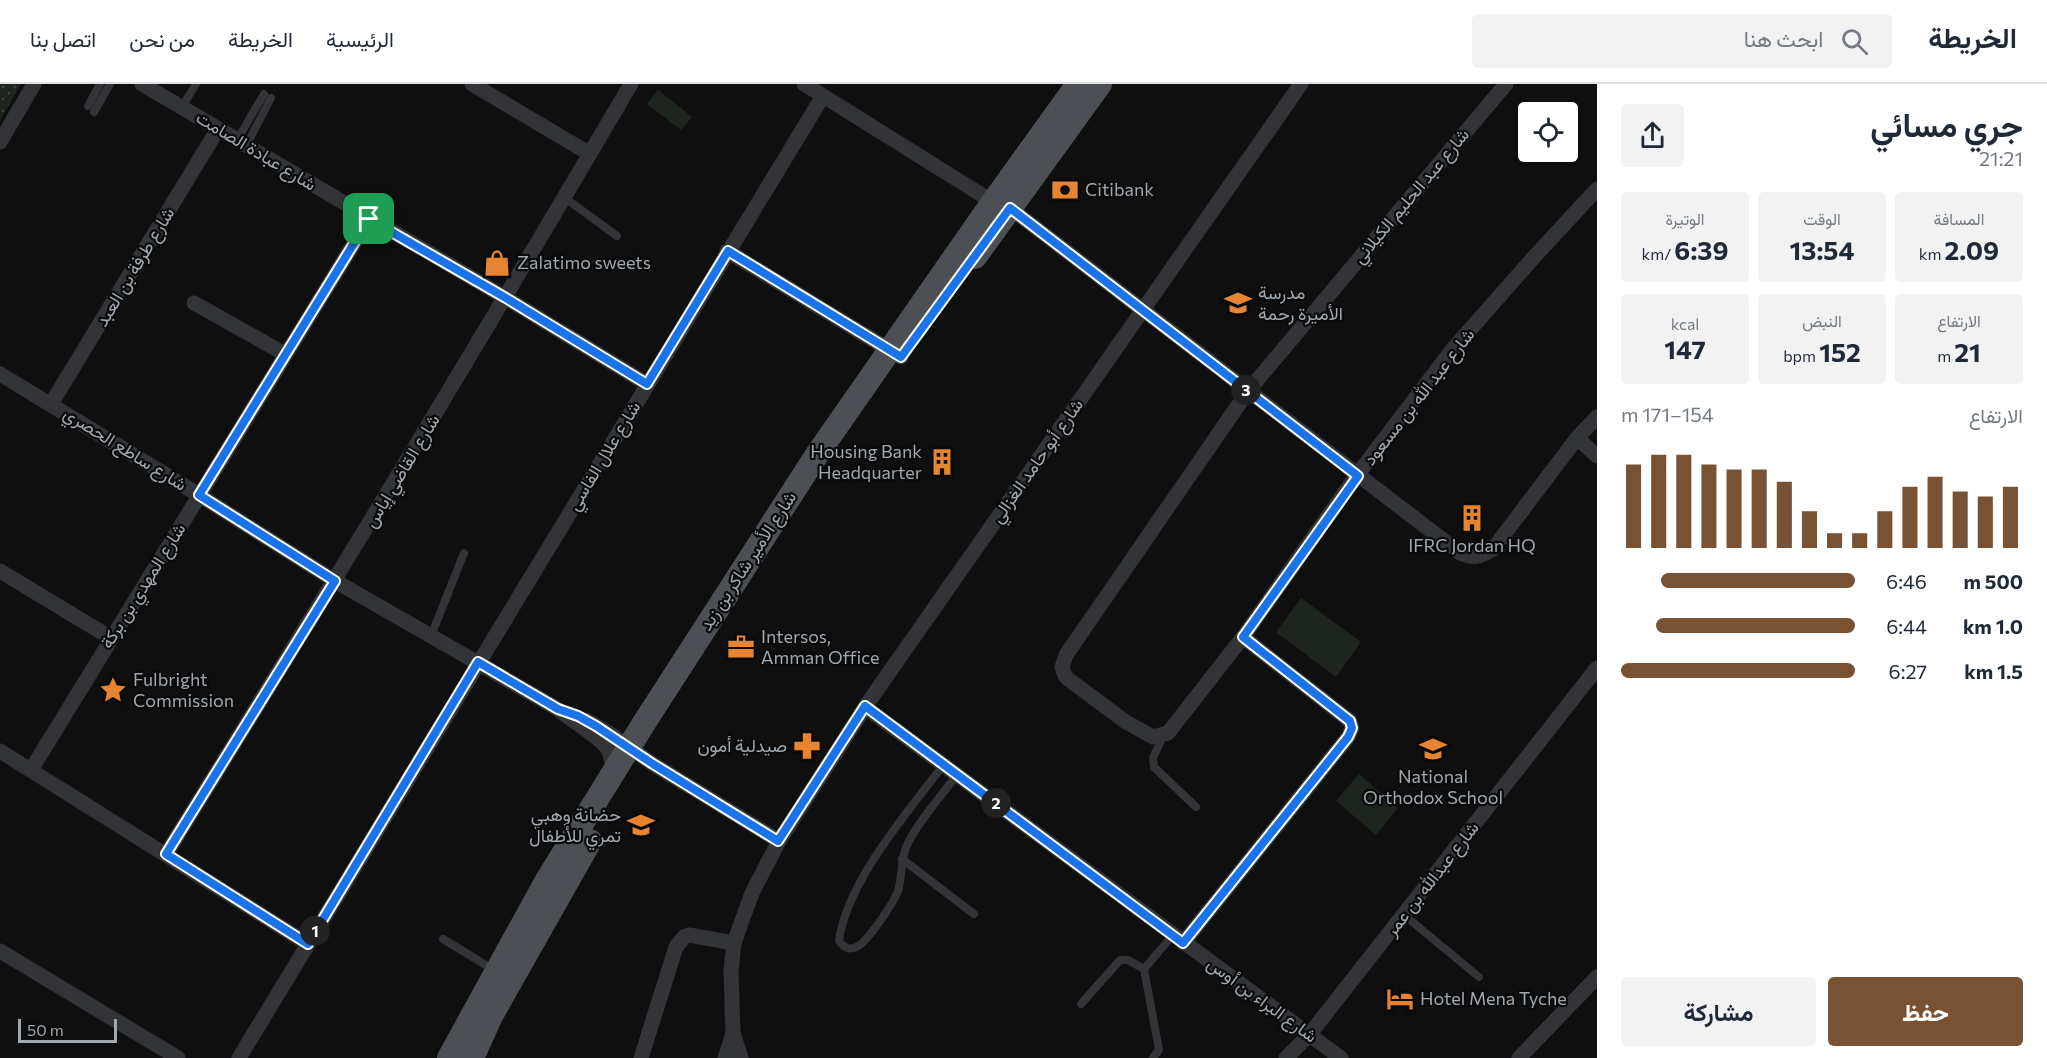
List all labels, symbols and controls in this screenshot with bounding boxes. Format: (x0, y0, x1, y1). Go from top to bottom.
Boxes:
search box (1472, 14, 1892, 68)
text: الخريطة (1928, 20, 2017, 54)
text: ابحث هنا (1744, 25, 1823, 52)
icon: search (1838, 25, 1871, 58)
text: اتصل بنا (30, 26, 96, 51)
text: من نحن (129, 26, 195, 51)
text: الخريطة (228, 26, 293, 51)
text: الرئيسية (326, 26, 394, 51)
map controls (1518, 102, 1578, 162)
button: locate (1518, 102, 1578, 162)
text: جري مسائي (1870, 103, 2023, 144)
button: share (1621, 104, 1684, 167)
street label: شارع عبادة الصامت (191, 106, 321, 196)
street label: شارع عبد الحليم الكيلاني (1347, 123, 1477, 271)
text: 21:21 (1979, 146, 2023, 170)
bank icon: Citibank (1050, 175, 1080, 205)
place label: Citibank (1085, 178, 1154, 200)
pin (343, 193, 394, 244)
icon: arrive (352, 202, 385, 235)
street label: شارع طرفة بن العبد (90, 203, 180, 331)
text: الوتيرة (1665, 209, 1705, 228)
text: الوقت (1803, 209, 1841, 228)
text: المسافة (1934, 209, 1984, 228)
text: 6:39 (1674, 234, 1728, 265)
text: 13:54 (1790, 234, 1854, 265)
text: 2.09 (1945, 234, 1999, 265)
text: /km (1642, 244, 1674, 263)
text: km (1919, 244, 1945, 263)
shop icon: Zalatimo sweets (482, 248, 512, 278)
place label: Zalatimo sweets (517, 251, 651, 273)
place label: مدرسة الأميرة رحمة (1258, 281, 1343, 325)
school or university icon: مدرسة الأميرة رحمة (1223, 288, 1253, 318)
text: النبض (1802, 311, 1842, 330)
text: الارتفاع (1937, 311, 1981, 330)
text: kcal (1671, 314, 1699, 333)
street label: شارع عبد الله بن مسعود (1358, 323, 1480, 471)
text: 147 (1664, 333, 1706, 364)
text: 152 (1819, 336, 1861, 367)
text: 21 (1954, 336, 1981, 367)
text: bpm (1783, 346, 1819, 365)
text: m (1937, 346, 1954, 365)
pin: 3 (1231, 375, 1261, 405)
text: 3 (1241, 380, 1251, 399)
street label: شارع أبو حامد الغزالي (985, 394, 1091, 530)
street label: شارع علال الفاسي (562, 397, 649, 517)
street label: شارع ساطع الحصري (57, 401, 191, 499)
text: 154–171 m (1621, 402, 1714, 426)
text: الارتفاع (1969, 403, 2023, 427)
street label: شارع القاضي إياس (359, 410, 448, 534)
place label: Housing Bank Headquarter (810, 440, 922, 483)
building icon: Housing Bank Headquarter (927, 447, 957, 477)
street label: شارع الأمير شاكر بن زيد (694, 487, 802, 635)
building icon: IFRC Jordan HQ (1457, 503, 1487, 533)
street label: شارع المهدي بن بركة (95, 519, 194, 655)
place label: IFRC Jordan HQ (1408, 534, 1536, 556)
text: 6:46 (1886, 569, 1927, 593)
text: 500 m (1963, 569, 2023, 593)
text: 6:44 (1886, 614, 1927, 638)
text: 1.0 km (1963, 614, 2023, 638)
place label: Intersos, Amman Office (761, 625, 880, 668)
office icon: Intersos, Amman Office (726, 632, 756, 662)
text: 6:27 (1889, 659, 1927, 683)
text: 1.5 km (1964, 659, 2023, 683)
place label: Fulbright Commission (133, 668, 234, 711)
place icon: Fulbright Commission (98, 675, 128, 705)
pharmacy icon: صيدلية أمون (792, 731, 822, 761)
place label: صيدلية أمون (697, 734, 787, 757)
school or university icon: National Orthodox School (1418, 734, 1448, 764)
place label: National Orthodox School (1363, 765, 1503, 808)
pin: 2 (981, 788, 1011, 818)
text: 2 (991, 793, 1001, 812)
place label: حضانة وهبي تمري للأطفال (529, 803, 621, 851)
school or university icon: حضانة وهبي تمري للأطفال (626, 810, 656, 840)
street label: شارع عبدالله بن عمر (1379, 817, 1484, 942)
pin: 1 (300, 916, 330, 946)
text: 1 (311, 921, 319, 940)
street label: شارع البراء بن أوس (1202, 952, 1322, 1048)
button: مشاركة (1621, 977, 1816, 1046)
button: حفظ (1828, 977, 2023, 1046)
hotel icon: Hotel Mena Tyche (1385, 984, 1415, 1014)
place label: Hotel Mena Tyche (1420, 987, 1567, 1009)
scale bar (18, 1016, 117, 1044)
text: 50 m (27, 1020, 64, 1039)

